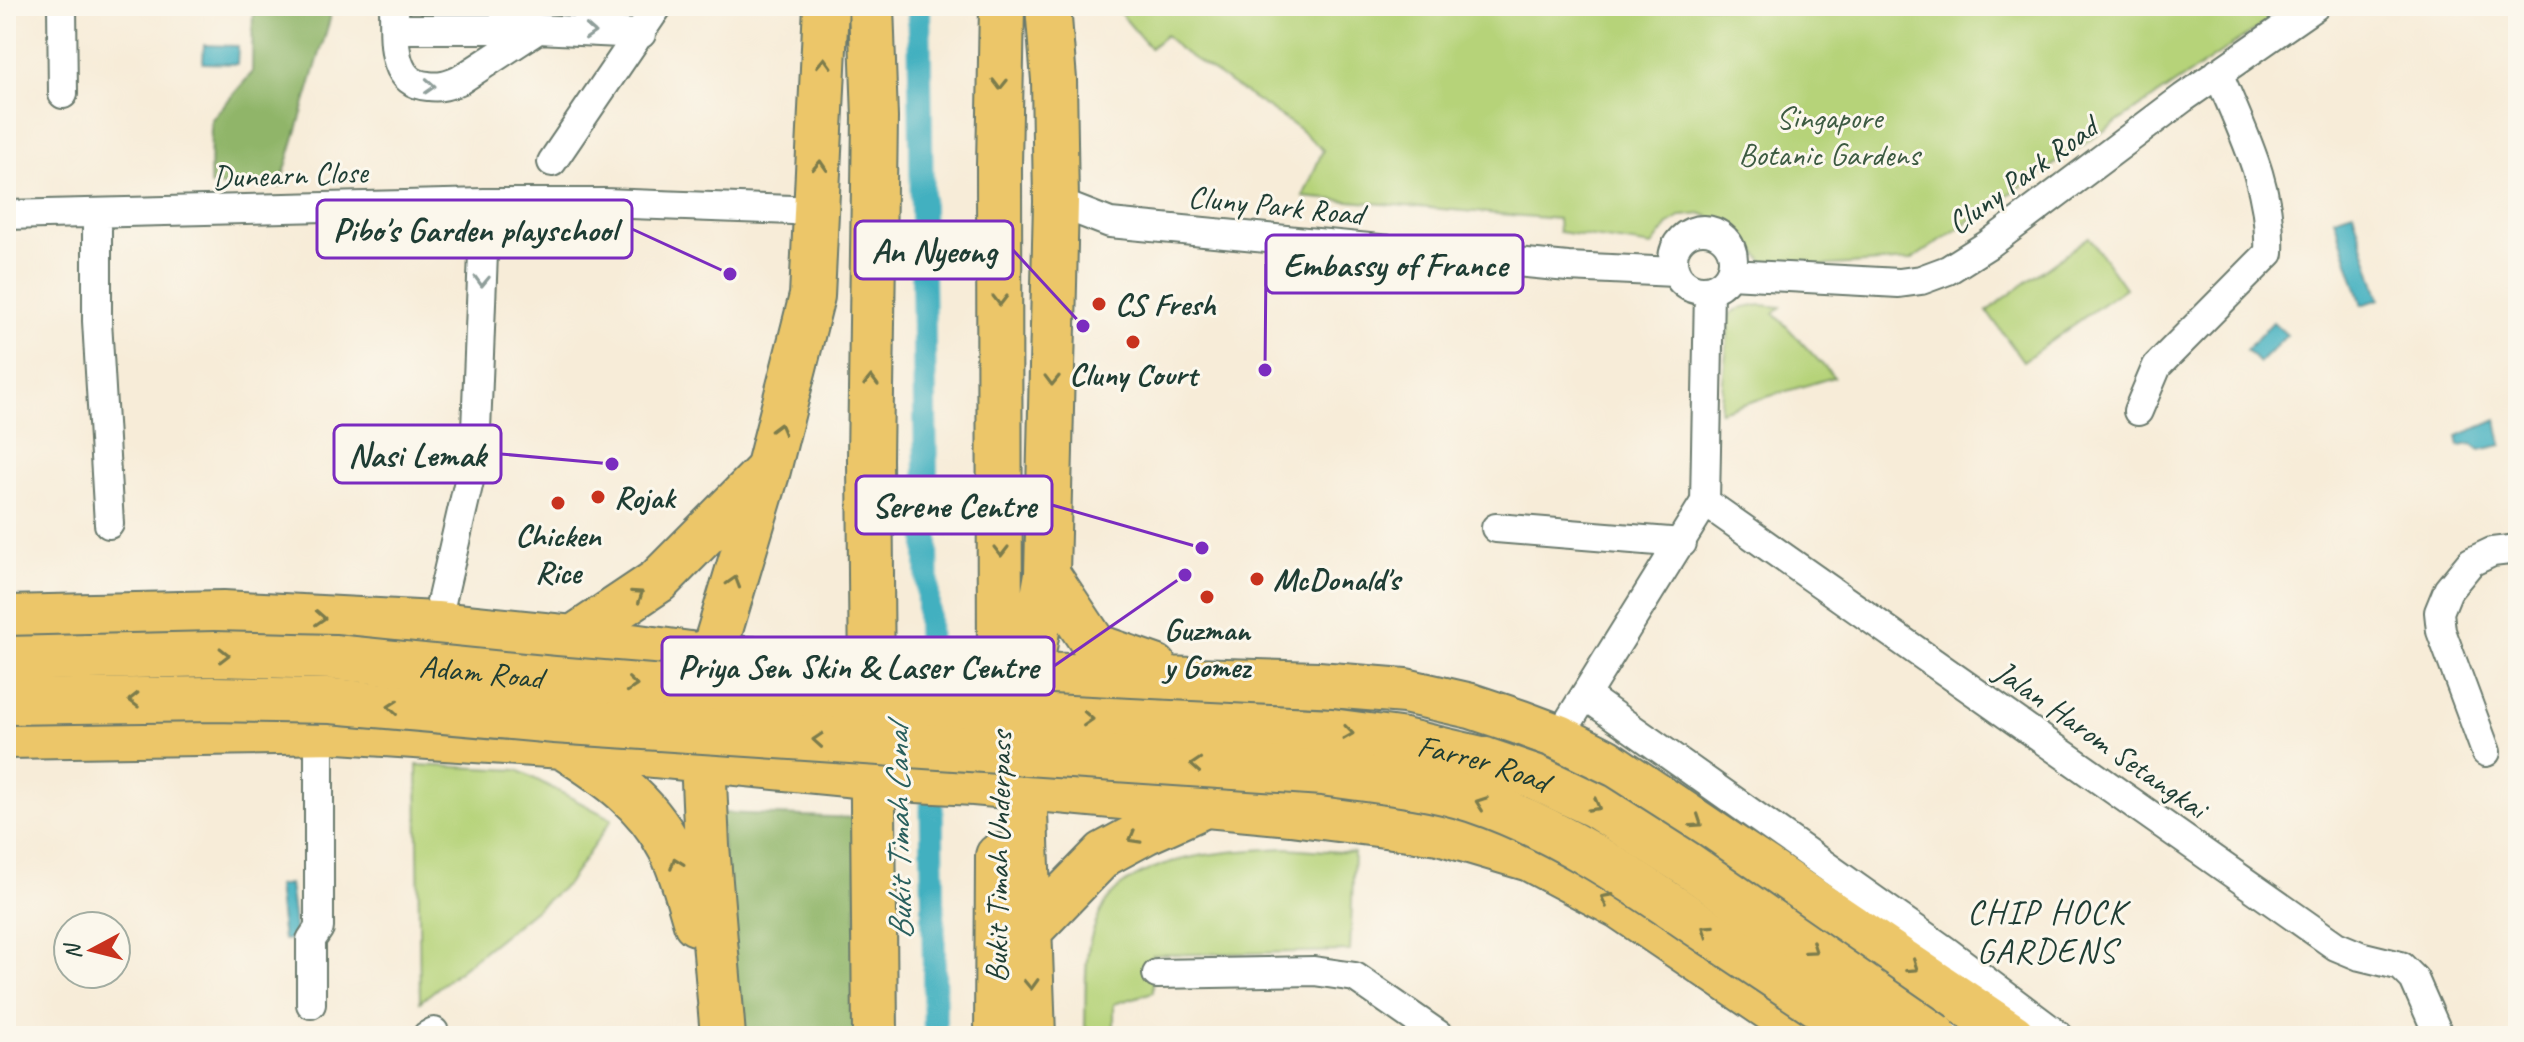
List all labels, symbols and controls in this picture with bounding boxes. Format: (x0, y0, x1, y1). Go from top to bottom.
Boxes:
one-way arrow (584, 23, 597, 40)
one-way arrow (816, 56, 833, 69)
one-way arrow (424, 77, 437, 94)
one-way arrow (992, 78, 1009, 91)
park label: Singapore Botanic Gardens (1739, 97, 1922, 175)
street label: Cluny Park Road (1939, 104, 2109, 244)
street label: Dunearn Close (212, 151, 371, 198)
one-way arrow (812, 159, 829, 172)
street label: Cluny Park Road (1186, 176, 1370, 236)
callout: Pibo's Garden playschool (317, 200, 632, 258)
text: Pibo's Garden playschool (333, 208, 623, 251)
callout: An Nyeong (855, 221, 1013, 279)
text: An Nyeong (871, 229, 999, 272)
callout: Embassy of France (1266, 235, 1523, 293)
text: Embassy of France (1283, 243, 1511, 286)
one-way arrow (473, 275, 490, 288)
place label: CS Fresh (1115, 284, 1217, 325)
one-way arrow (991, 294, 1009, 307)
marker: CS Fresh (1090, 295, 1108, 313)
marker: Cluny Court (1124, 333, 1142, 351)
place label: Cluny Court (1069, 354, 1200, 395)
one-way arrow (862, 374, 880, 387)
one-way arrow (1043, 374, 1060, 387)
one-way arrow (770, 423, 786, 437)
callout: Nasi Lemak (334, 425, 501, 483)
text: Nasi Lemak (348, 433, 489, 476)
callout: Serene Centre (856, 476, 1052, 534)
place label: Rojak (614, 477, 677, 518)
text: Serene Centre (872, 484, 1039, 527)
marker: Rojak (589, 488, 607, 506)
marker: Chicken Rice (549, 494, 567, 512)
place label: Chicken Rice (515, 515, 602, 593)
one-way arrow (992, 545, 1010, 558)
place label: McDonald's (1273, 559, 1402, 600)
marker: McDonald's (1248, 570, 1266, 588)
one-way arrow (725, 576, 741, 590)
marker: Guzman y Gomez (1198, 588, 1216, 606)
one-way arrow (629, 590, 643, 605)
one-way arrow (314, 609, 327, 626)
place label: Guzman y Gomez (1161, 609, 1253, 687)
callout: Priya Sen Skin & Laser Centre (662, 637, 1054, 695)
text: Priya Sen Skin & Laser Centre (678, 645, 1042, 688)
one-way arrow (218, 646, 231, 663)
street label: Adam Road (417, 646, 549, 699)
street label: Jalan Harom Setangkai (1985, 650, 2218, 830)
one-way arrow (626, 676, 639, 693)
one-way arrow (127, 691, 140, 709)
one-way arrow (386, 699, 399, 716)
one-way arrow (1082, 710, 1095, 727)
water label: Bukit Timah Canal (875, 715, 922, 940)
one-way arrow (1341, 724, 1354, 741)
street label: Farrer Road (1414, 725, 1560, 804)
street label: Bukit Timah Underpass (976, 728, 1021, 983)
one-way arrow (811, 732, 824, 749)
one-way arrow (1189, 757, 1202, 774)
one-way arrow (1475, 797, 1489, 813)
one-way arrow (1587, 797, 1601, 812)
one-way arrow (1689, 812, 1703, 827)
one-way arrow (1128, 828, 1142, 844)
one-way arrow (669, 857, 686, 871)
district label: CHIP HOCK GARDENS (1967, 890, 2132, 972)
one-way arrow (1600, 894, 1615, 909)
north arrow (52, 910, 132, 990)
one-way arrow (1701, 925, 1716, 940)
text: N (58, 940, 88, 961)
one-way arrow (1803, 940, 1818, 955)
one-way arrow (1904, 958, 1918, 973)
one-way arrow (1022, 978, 1039, 991)

